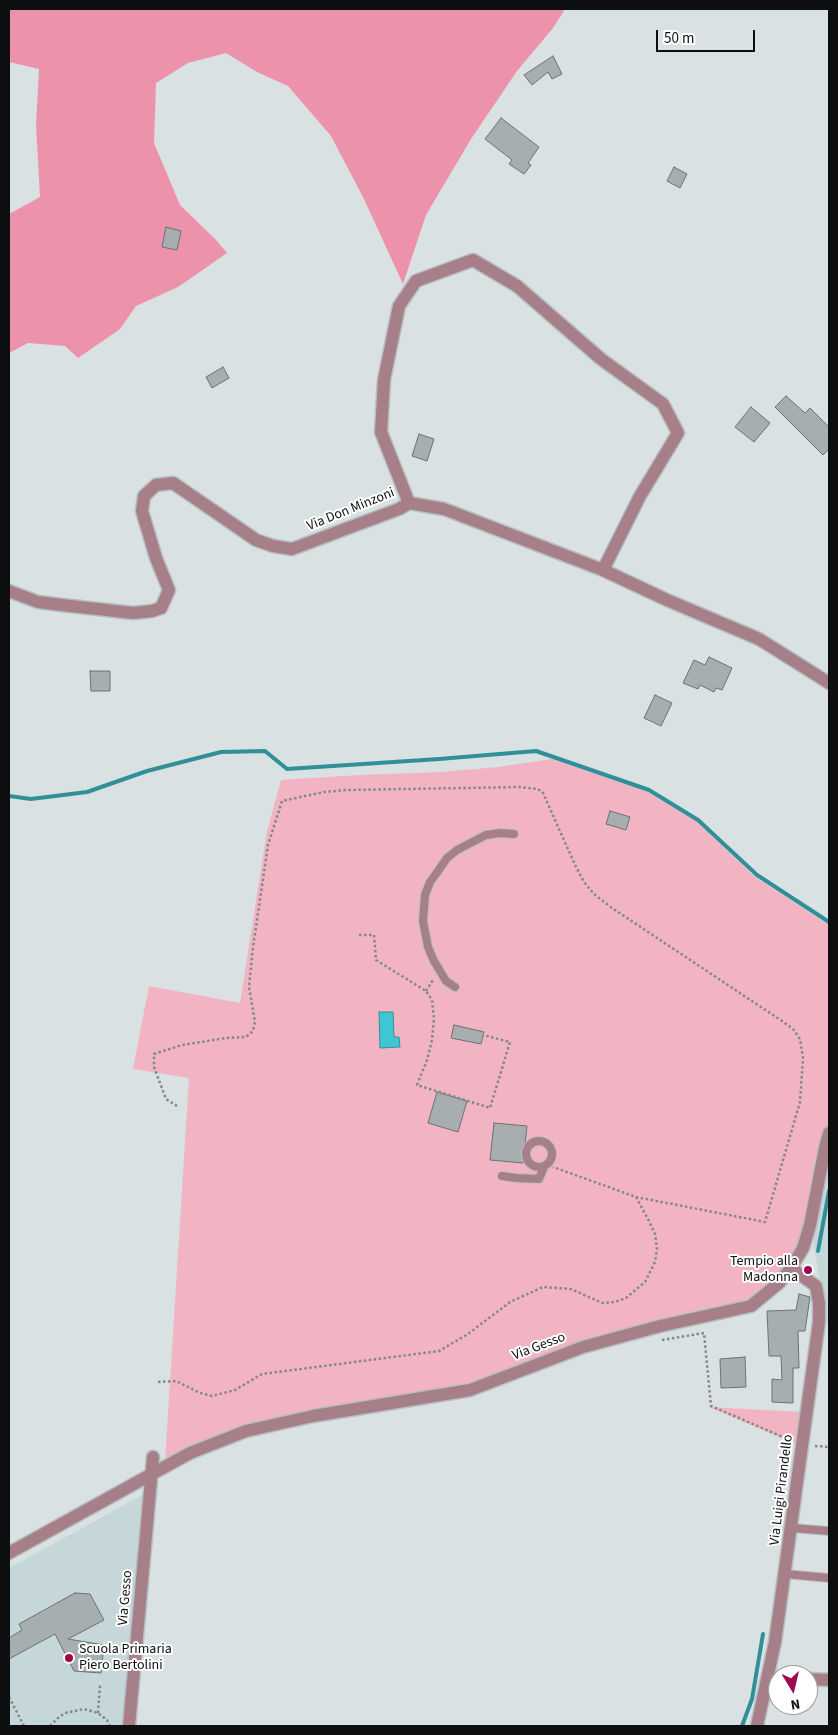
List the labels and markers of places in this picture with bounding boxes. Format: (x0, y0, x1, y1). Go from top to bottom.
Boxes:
place label: Tempio alla Madonna (730, 1254, 798, 1286)
marker: Tempio alla Madonna (802, 1264, 814, 1276)
place label: Scuola Primaria Piero Bertolini (79, 1642, 172, 1674)
marker: Scuola Primaria Piero Bertolini (63, 1652, 75, 1664)

